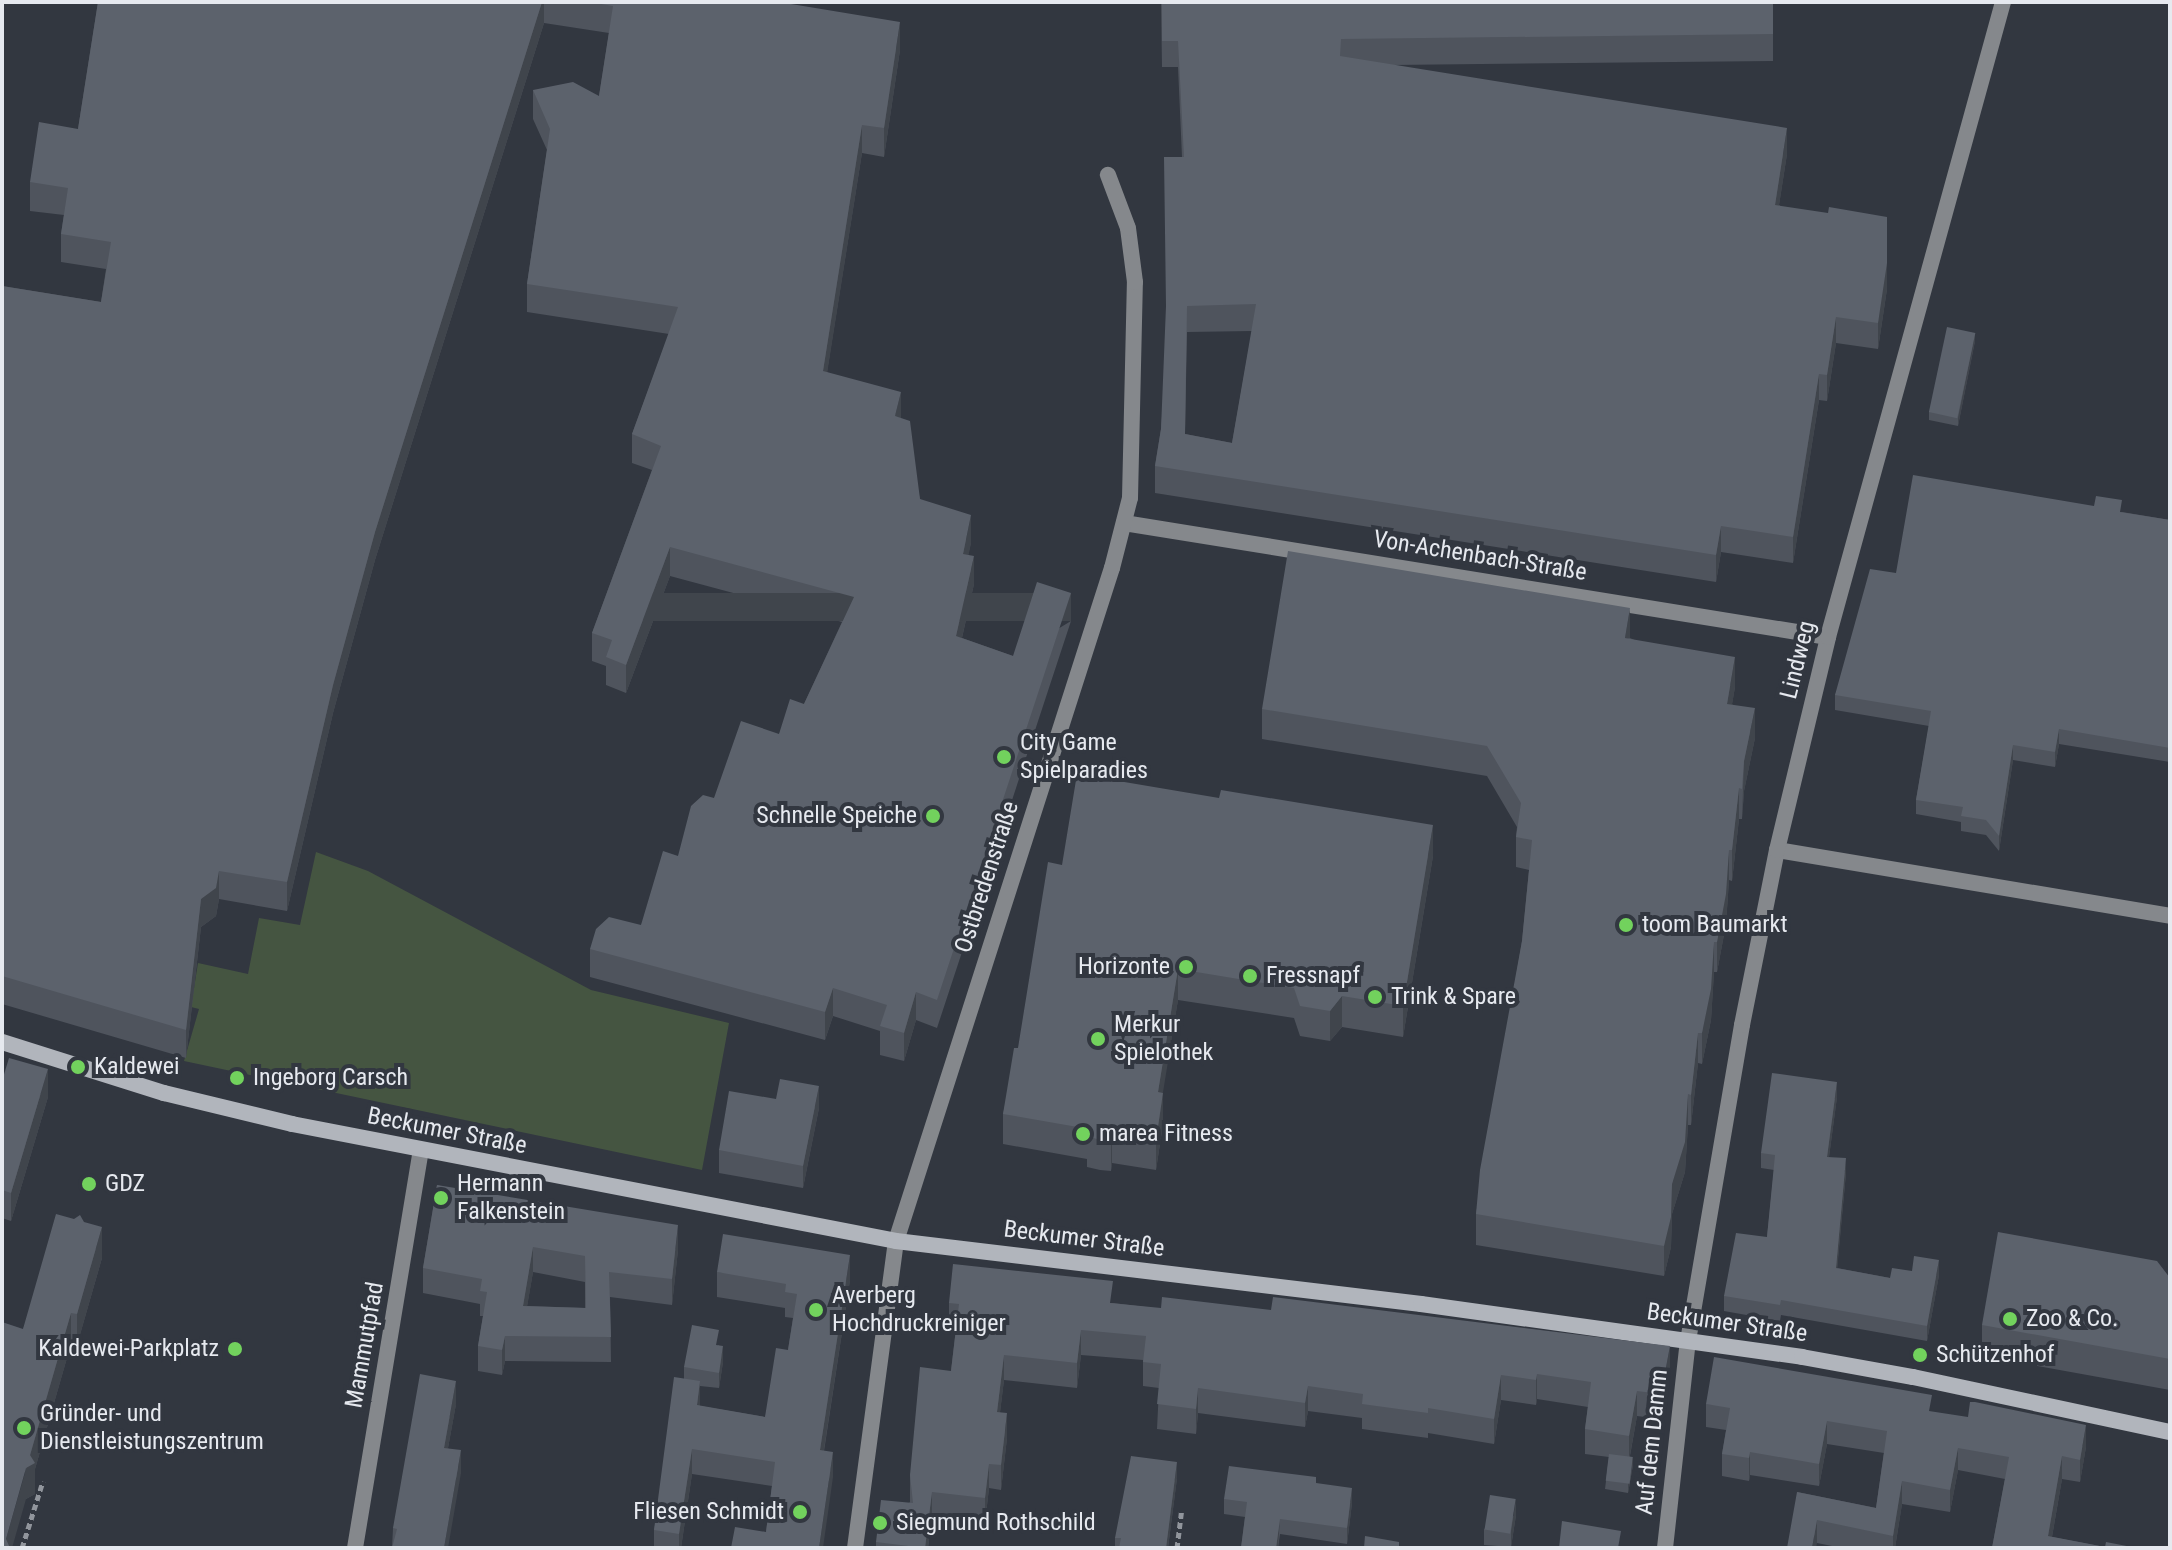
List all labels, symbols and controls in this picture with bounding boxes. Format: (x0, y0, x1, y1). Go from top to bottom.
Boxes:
street label: Von-Achenbach-Straße (1371, 525, 1589, 587)
street label: Lindweg (1774, 618, 1822, 702)
place label: City Game Spielparadies (1020, 729, 1148, 785)
marker: City Game Spielparadies (995, 748, 1013, 766)
street label: Ostbredenstraße (949, 798, 1025, 956)
place label: Schnelle Speiche (756, 802, 917, 830)
marker: Schnelle Speiche (924, 807, 942, 825)
place label: toom Baumarkt (1642, 911, 1788, 939)
marker: toom Baumarkt (1617, 916, 1635, 934)
place label: Horizonte (1078, 953, 1170, 981)
marker: Horizonte (1177, 958, 1195, 976)
place label: Fressnapf (1266, 962, 1360, 990)
marker: Fressnapf (1241, 967, 1259, 985)
place label: Trink & Spare (1391, 983, 1516, 1011)
marker: Trink & Spare (1366, 988, 1384, 1006)
place label: Merkur Spielothek (1114, 1011, 1213, 1067)
marker: Merkur Spielothek (1089, 1030, 1107, 1048)
place label: Kaldewei (94, 1053, 180, 1081)
marker: Kaldewei (69, 1058, 87, 1076)
place label: Ingeborg Carsch (253, 1064, 408, 1092)
marker: Ingeborg Carsch (228, 1069, 246, 1087)
street label: Beckumer Straße (365, 1101, 529, 1161)
place label: marea Fitness (1099, 1120, 1233, 1148)
marker: marea Fitness (1074, 1125, 1092, 1143)
place label: GDZ (105, 1170, 145, 1198)
place label: Hermann Falkenstein (457, 1170, 565, 1226)
marker: GDZ (80, 1175, 98, 1193)
marker: Hermann Falkenstein (432, 1189, 450, 1207)
street label: Beckumer Straße (1002, 1215, 1166, 1263)
street label: Mammutpfad (340, 1280, 390, 1410)
place label: Averberg Hochdruckreiniger (832, 1282, 1006, 1338)
street label: Beckumer Straße (1645, 1297, 1809, 1349)
marker: Averberg Hochdruckreiniger (807, 1301, 825, 1319)
place label: Zoo & Co. (2026, 1305, 2118, 1333)
marker: Zoo & Co. (2001, 1310, 2019, 1328)
place label: Kaldewei-Parkplatz (38, 1335, 219, 1363)
marker: Kaldewei-Parkplatz (226, 1340, 244, 1358)
place label: Schützenhof (1936, 1341, 2054, 1369)
marker: Schützenhof (1911, 1346, 1929, 1364)
street label: Auf dem Damm (1630, 1368, 1674, 1516)
place label: Gründer- und Dienstleistungszentrum (40, 1400, 264, 1456)
marker: Gründer- und Dienstleistungszentrum (15, 1419, 33, 1437)
place label: Fliesen Schmidt (633, 1498, 784, 1526)
marker: Fliesen Schmidt (791, 1503, 809, 1521)
place label: Siegmund Rothschild (896, 1509, 1096, 1537)
marker: Siegmund Rothschild (871, 1514, 889, 1532)

